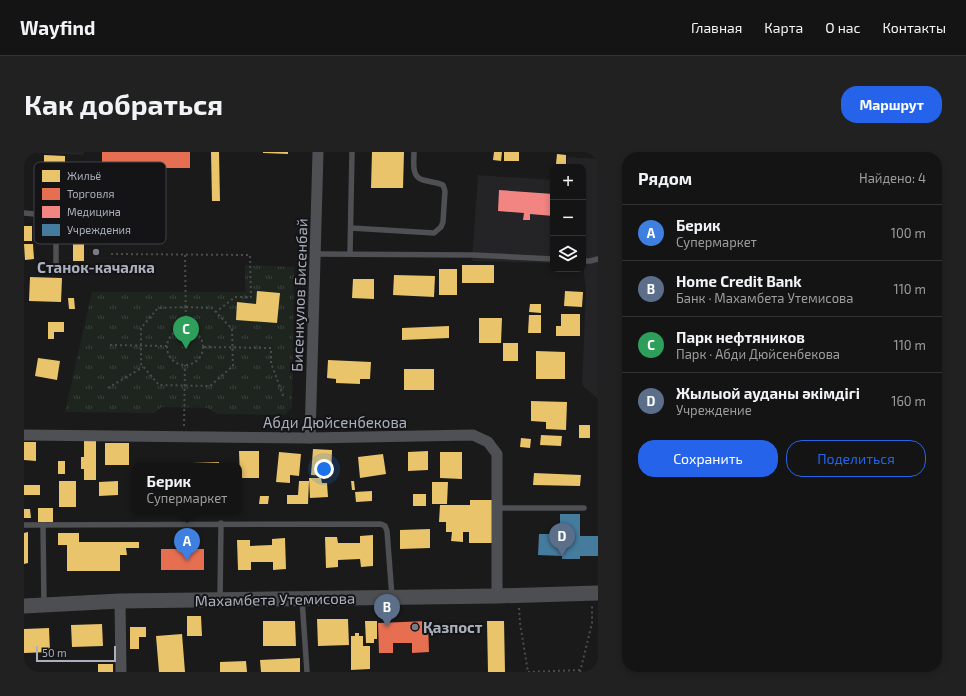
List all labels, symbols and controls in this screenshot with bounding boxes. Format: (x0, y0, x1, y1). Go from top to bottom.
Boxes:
text: Wayfind (20, 16, 95, 39)
text: Главная (691, 19, 742, 36)
text: Карта (764, 19, 803, 36)
text: О нас (825, 19, 861, 36)
text: Контакты (883, 19, 946, 36)
button: Маршрут (841, 86, 942, 123)
text: Как добраться (24, 87, 223, 121)
legend (34, 162, 166, 244)
map controls (550, 164, 586, 272)
button: + (550, 164, 586, 200)
text: Рядом (638, 168, 692, 188)
text: Жильё (67, 169, 101, 182)
text: Найдено: 4 (859, 170, 926, 186)
text: Торговля (67, 187, 114, 200)
button: − (550, 200, 586, 236)
text: Медицина (67, 205, 121, 218)
text: Берик (676, 216, 721, 234)
street label: Бисенкулов Бисенбай (287, 218, 312, 372)
text: Учреждения (67, 223, 131, 236)
text: A (647, 225, 655, 241)
text: 100 m (891, 225, 926, 241)
text: Супермаркет (676, 234, 757, 250)
button: layers (550, 236, 586, 272)
marker: Станок-качалка (91, 247, 101, 257)
place label: Станок-качалка (37, 258, 155, 276)
text: Home Credit Bank (676, 272, 802, 290)
text: B (647, 281, 655, 297)
text: 110 m (894, 281, 926, 297)
text: Банк · Махамбета Утемисова (676, 290, 853, 306)
pin: C (173, 316, 199, 349)
text: Парк нефтяников (676, 328, 805, 346)
text: C (647, 337, 655, 353)
text: 110 m (894, 337, 926, 353)
text: Парк · Абди Дюйсенбекова (676, 346, 840, 362)
text: Жылыой ауданы әкімдігі (676, 384, 860, 402)
text: D (647, 393, 655, 409)
text: 160 m (891, 393, 926, 409)
text: Учреждение (676, 402, 752, 418)
street label: Абди Дюйсенбекова (263, 413, 407, 431)
button: Сохранить (638, 440, 778, 477)
button: Поделиться (786, 440, 926, 477)
your location (314, 459, 334, 479)
popup (132, 463, 242, 515)
text: Берик (147, 472, 191, 490)
text: Супермаркет (147, 490, 227, 506)
pin: D (549, 523, 575, 556)
pin: A (174, 528, 200, 561)
street label: Махамбета Утемисова (195, 589, 355, 609)
pin: B (374, 594, 400, 627)
place label: Қазпост (423, 618, 483, 636)
marker: Қазпост (410, 622, 420, 632)
scale bar (36, 644, 116, 663)
text: 50 m (42, 646, 67, 659)

